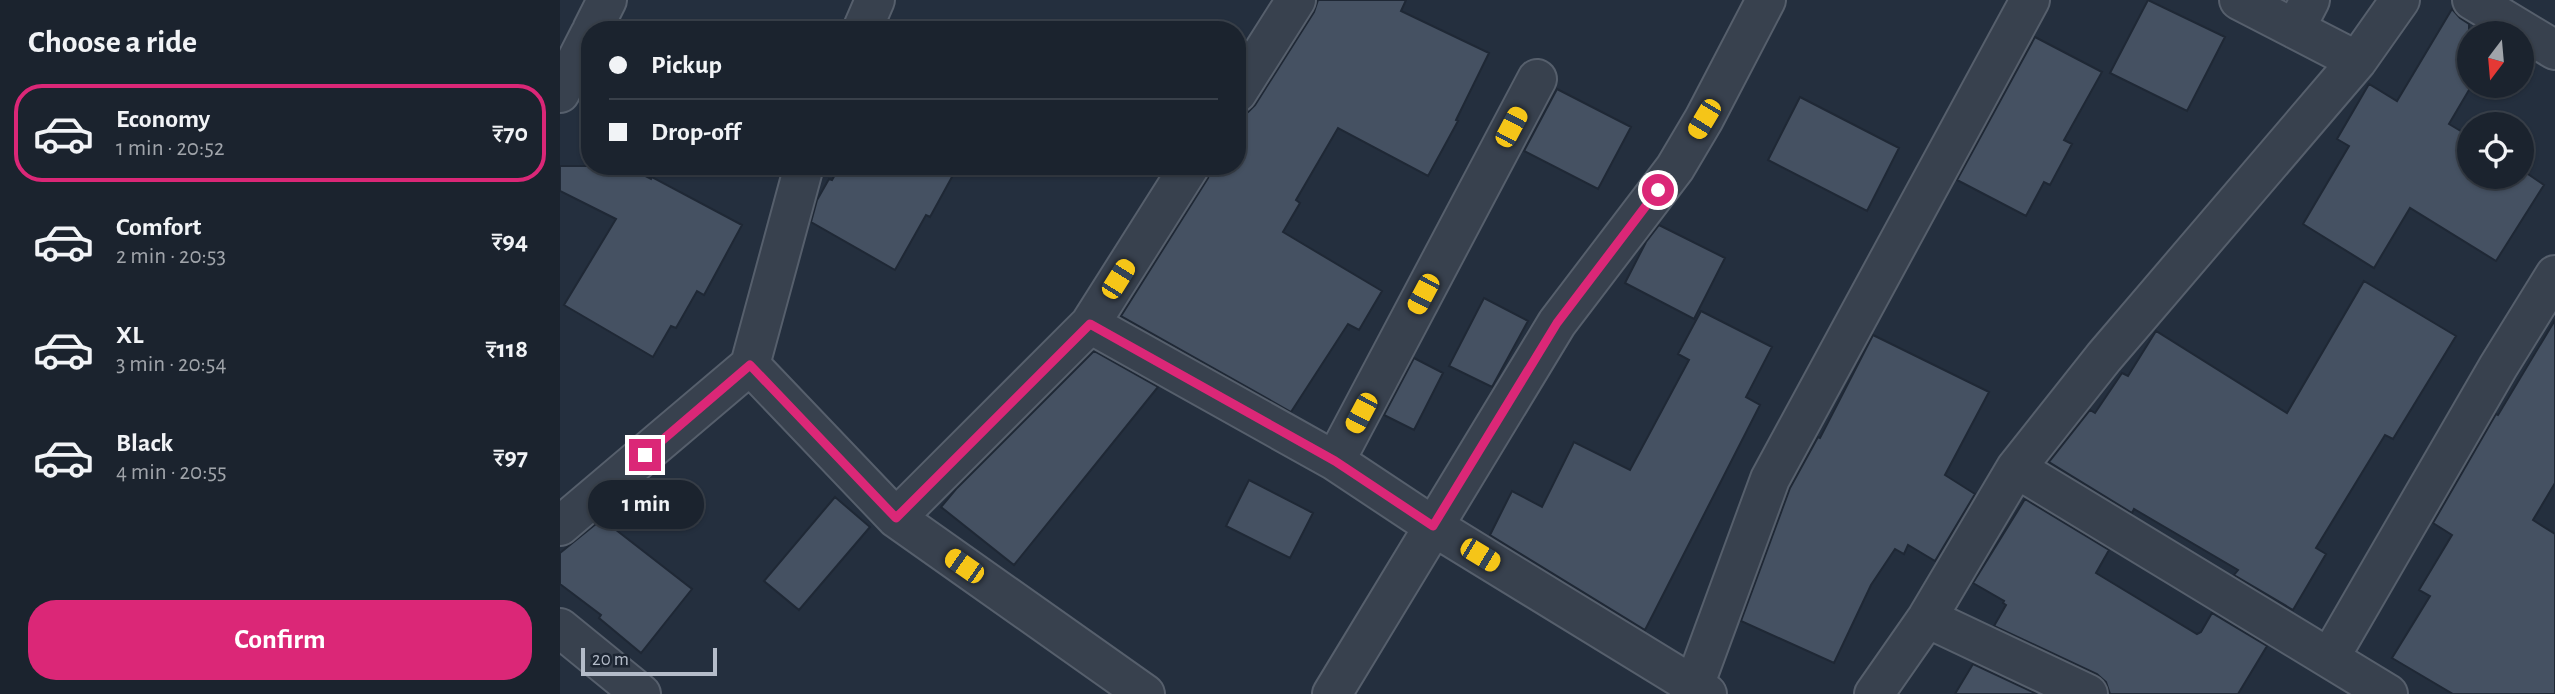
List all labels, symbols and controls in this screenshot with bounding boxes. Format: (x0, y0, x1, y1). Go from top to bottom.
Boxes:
north arrow (2457, 21, 2534, 98)
map controls (2457, 21, 2534, 189)
text: Choose a ride (28, 26, 197, 58)
text: Pickup (651, 52, 722, 78)
car (1685, 96, 1724, 142)
icon: car (32, 102, 95, 165)
car (1492, 104, 1531, 150)
text: Economy (116, 106, 210, 132)
button: locate (2457, 112, 2534, 189)
text: Drop-off (651, 119, 740, 145)
text: ₹70 (492, 120, 528, 146)
text: 1 min · 20:52 (116, 137, 224, 160)
route start (1642, 174, 1674, 206)
icon: car (32, 210, 95, 273)
text: Comfort (116, 214, 201, 240)
text: ₹94 (491, 228, 528, 254)
text: 2 min · 20:53 (116, 245, 226, 268)
car (1098, 256, 1139, 302)
car (1404, 271, 1443, 317)
icon: car (32, 318, 95, 381)
text: XL (116, 322, 143, 348)
text: ₹118 (486, 336, 528, 362)
text: 3 min · 20:54 (116, 353, 227, 376)
car (1342, 390, 1381, 436)
icon: car (32, 426, 95, 489)
text: Black (116, 430, 173, 456)
route end (629, 439, 661, 471)
text: ₹97 (493, 444, 528, 470)
text: 4 min · 20:55 (116, 461, 227, 484)
callout: 1 min (587, 480, 703, 528)
text: 1 min (622, 493, 670, 516)
car (1457, 535, 1504, 575)
car (941, 545, 988, 587)
button: Confirm (28, 600, 532, 680)
scale bar (581, 645, 718, 677)
text: 20 m (592, 650, 629, 669)

